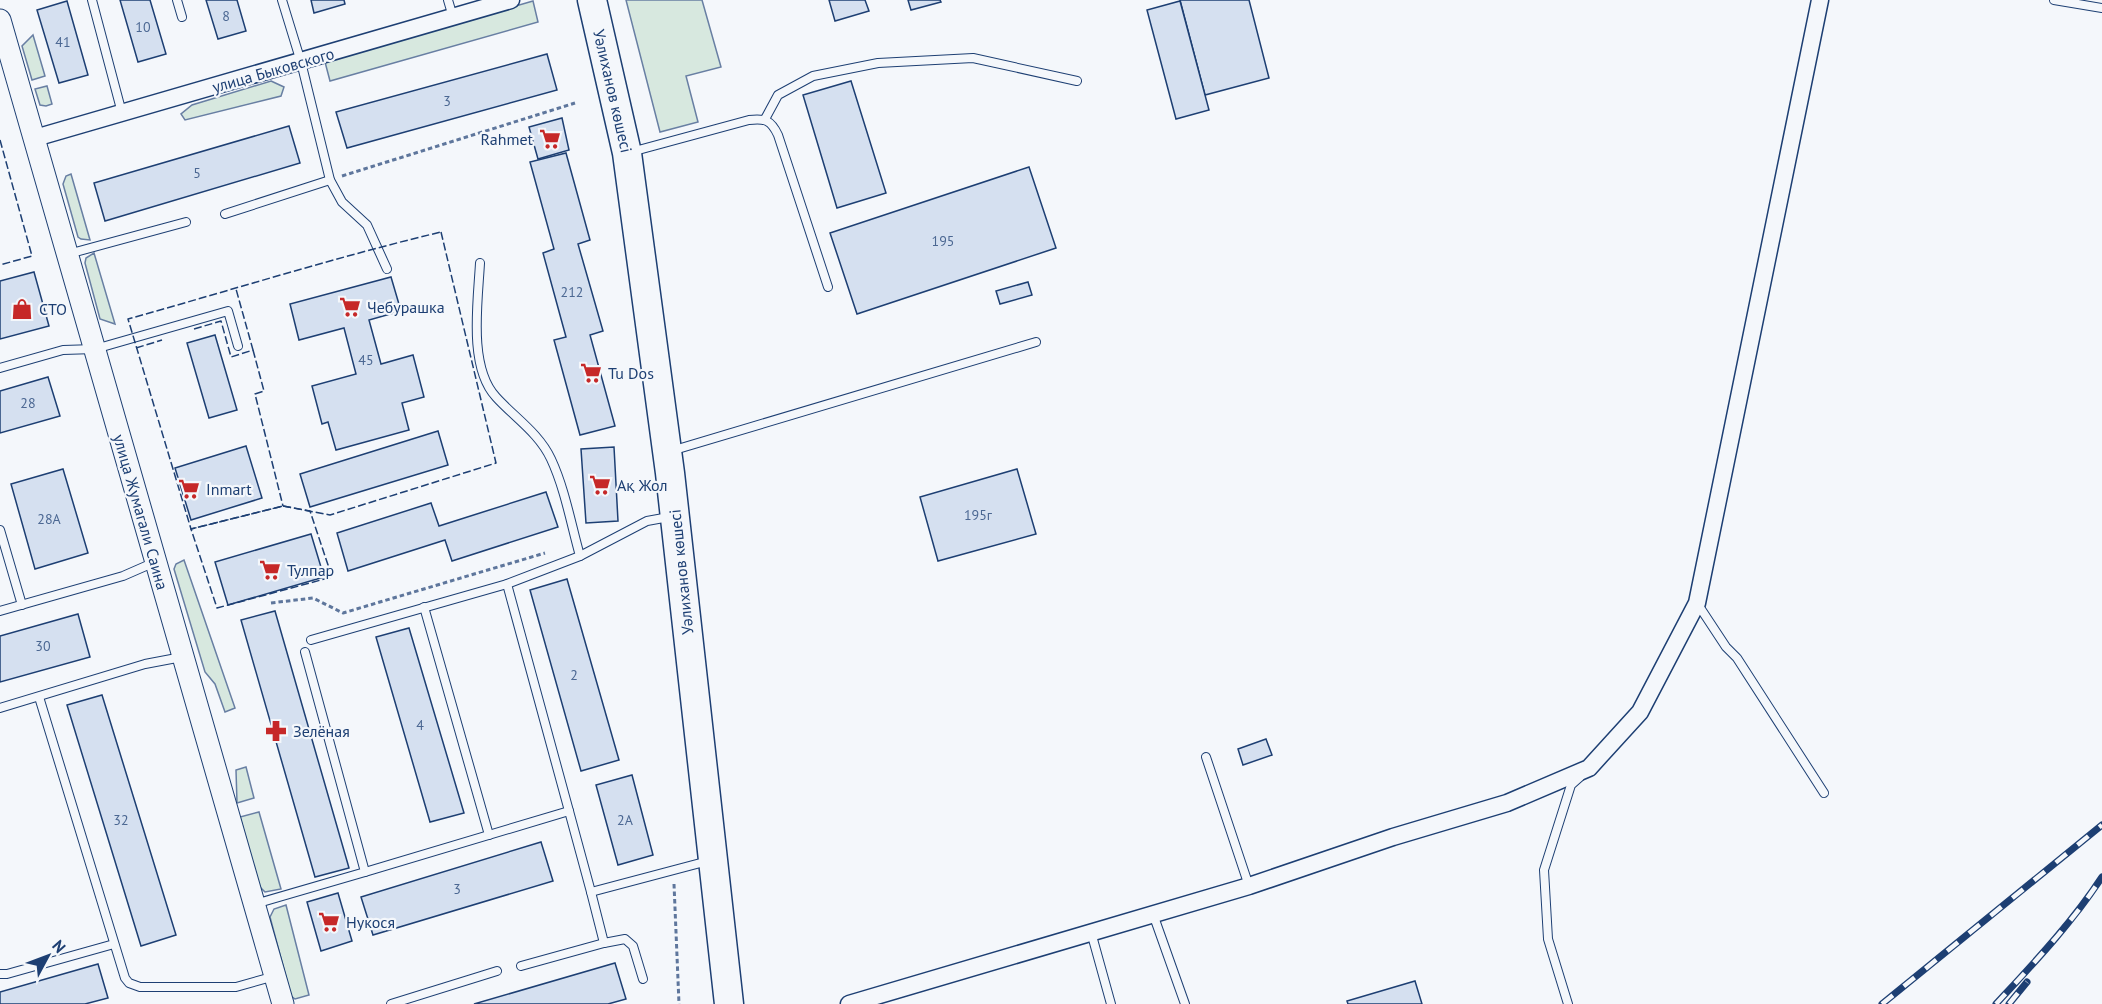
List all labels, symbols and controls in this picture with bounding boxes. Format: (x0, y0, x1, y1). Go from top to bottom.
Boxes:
house number: 8 (222, 7, 230, 25)
house number: 10 (135, 18, 151, 36)
street label: Уәлиханов көшесі (589, 27, 637, 155)
house number: 41 (55, 33, 71, 51)
street label: улица Быковского (210, 43, 336, 97)
house number: 3 (443, 92, 451, 110)
supermarket icon: Rahmet (538, 127, 562, 151)
place label: Rahmet (480, 129, 534, 149)
house number: 5 (193, 164, 201, 182)
house number: 195 (932, 232, 954, 250)
house number: 212 (561, 283, 583, 301)
supermarket icon: Чебурашка (338, 295, 362, 319)
shop icon: СТО (10, 297, 34, 321)
place label: Чебурашка (367, 297, 445, 317)
place label: СТО (39, 299, 67, 319)
house number: 45 (358, 351, 374, 369)
supermarket icon: Tu Dos (579, 361, 603, 385)
place label: Tu Dos (608, 363, 654, 383)
house number: 28 (20, 394, 36, 412)
street label: улица Жумагали Саина (109, 432, 173, 592)
supermarket icon: Ақ Жол (588, 473, 612, 497)
place label: Ақ Жол (617, 475, 668, 495)
supermarket icon: Inmart (177, 477, 201, 501)
place label: Inmart (206, 479, 252, 499)
house number: 195г (964, 506, 993, 524)
street label: Уәлиханов көшесі (664, 508, 698, 636)
house number: 28А (37, 510, 62, 528)
supermarket icon: Тулпар (258, 558, 282, 582)
place label: Тулпар (287, 560, 334, 580)
house number: 30 (35, 637, 51, 655)
house number: 2 (570, 666, 578, 684)
house number: 4 (416, 716, 424, 734)
pharmacy icon: Зелёная (264, 719, 288, 743)
place label: Зелёная (293, 721, 350, 741)
house number: 32 (113, 811, 129, 829)
house number: 2А (617, 811, 634, 829)
house number: 3 (453, 880, 461, 898)
supermarket icon: Нукося (317, 910, 341, 934)
place label: Нукося (346, 912, 395, 932)
north arrow (18, 926, 78, 986)
text: N (48, 936, 70, 957)

